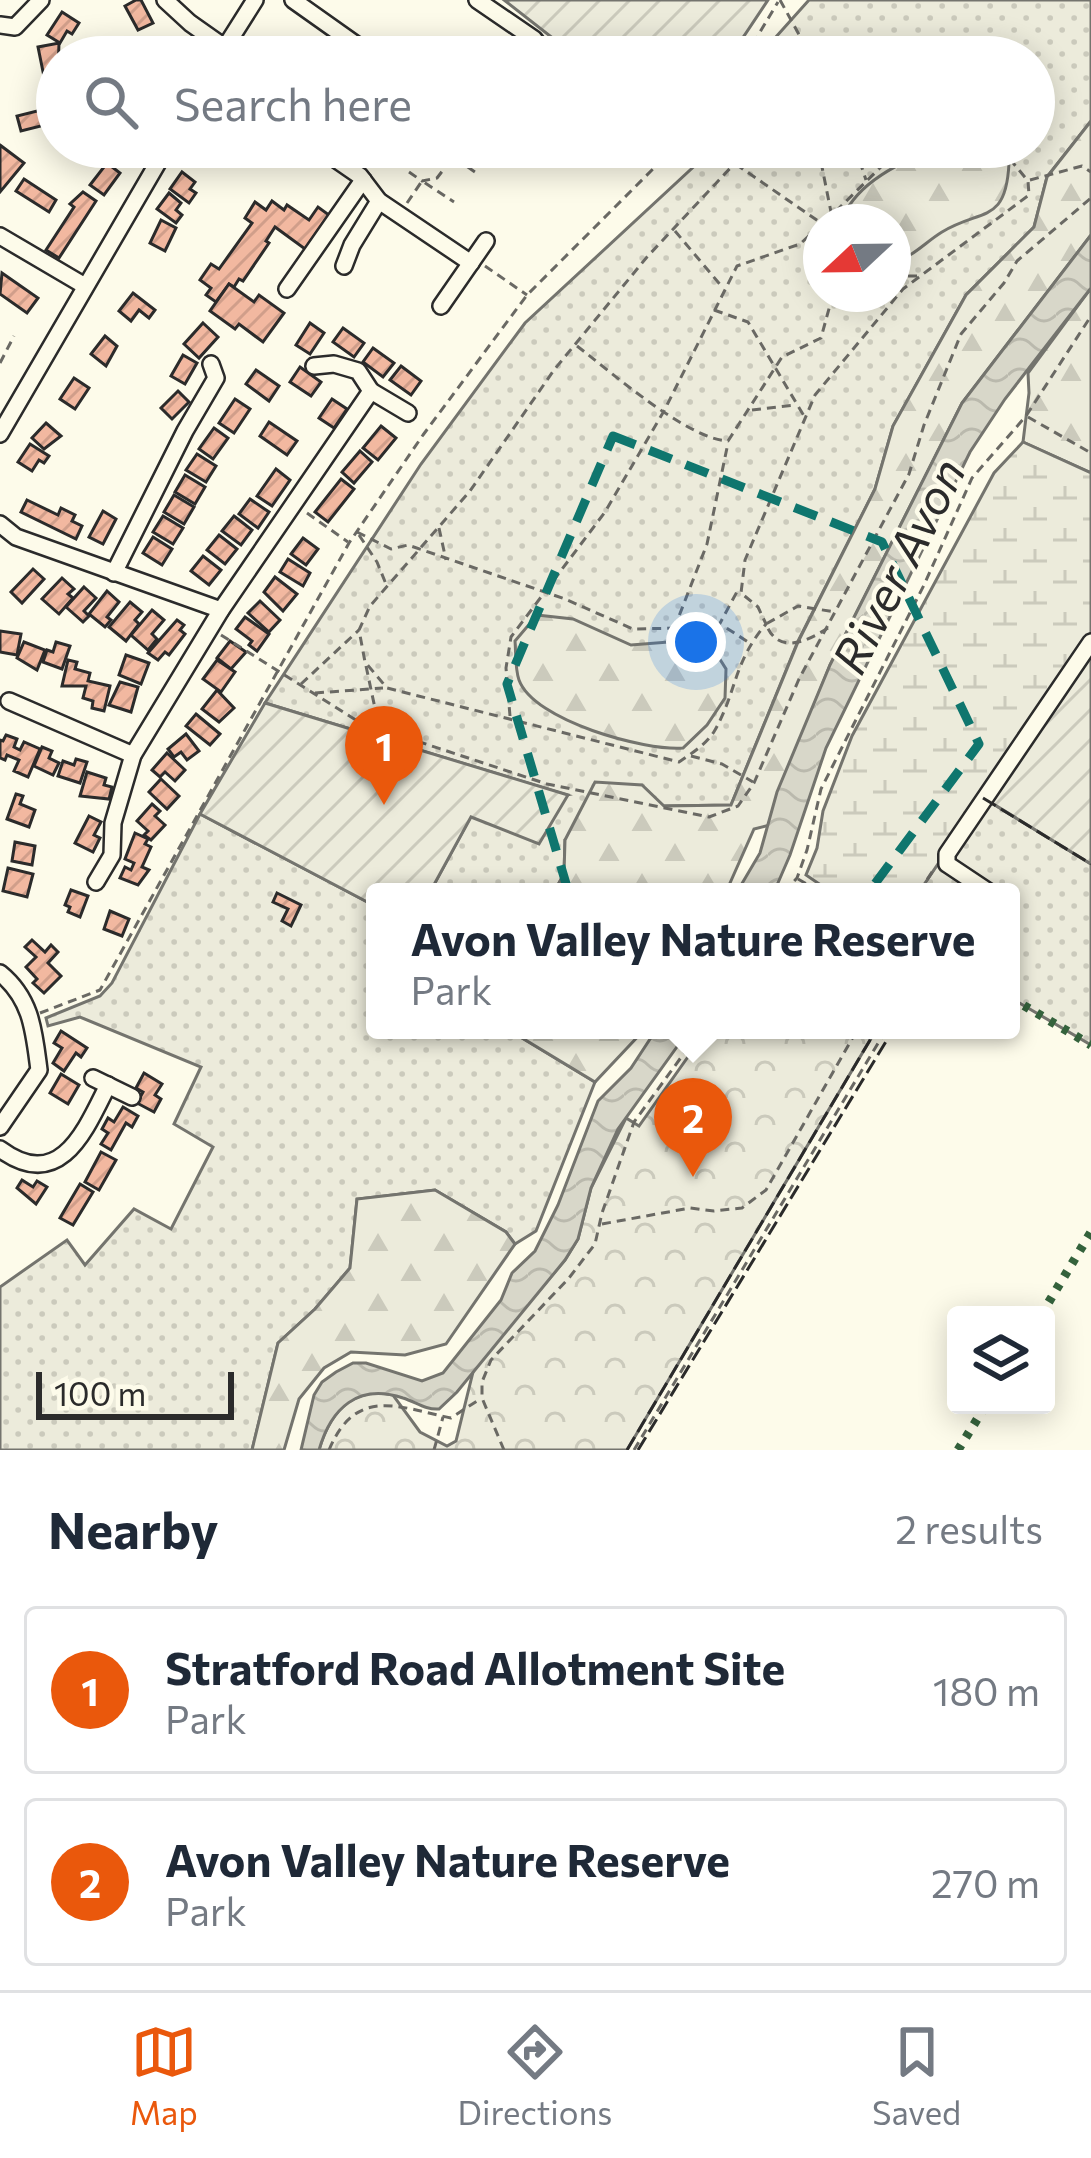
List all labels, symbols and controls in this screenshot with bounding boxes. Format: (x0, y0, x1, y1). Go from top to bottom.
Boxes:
search box (36, 36, 1055, 168)
icon: search (78, 69, 144, 135)
text: Search here (174, 75, 412, 130)
north arrow (803, 204, 911, 312)
water label: River Avon (818, 448, 976, 682)
your location (666, 612, 726, 672)
pin: 1 (345, 706, 423, 805)
popup (366, 883, 1020, 1039)
text: Avon Valley Nature Reserve (410, 910, 976, 965)
text: Park (410, 965, 492, 1013)
pin: 2 (654, 1078, 732, 1177)
map controls (947, 1306, 1055, 1414)
button: layers (947, 1306, 1055, 1414)
scale bar (36, 1366, 234, 1419)
text: 100 m (54, 1372, 146, 1413)
text: Nearby (48, 1497, 218, 1560)
text: 2 results (895, 1504, 1043, 1552)
text: Stratford Road Allotment Site (165, 1639, 785, 1694)
text: 1 (81, 1666, 99, 1714)
text: 180 m (933, 1666, 1040, 1714)
text: Park (165, 1694, 247, 1742)
text: Avon Valley Nature Reserve (165, 1831, 730, 1886)
text: 2 (79, 1858, 101, 1906)
text: 270 m (931, 1858, 1040, 1906)
text: Park (165, 1886, 247, 1934)
tab: Map (130, 2019, 198, 2132)
tab: Directions (458, 2019, 612, 2132)
tab: Saved (872, 2019, 961, 2132)

